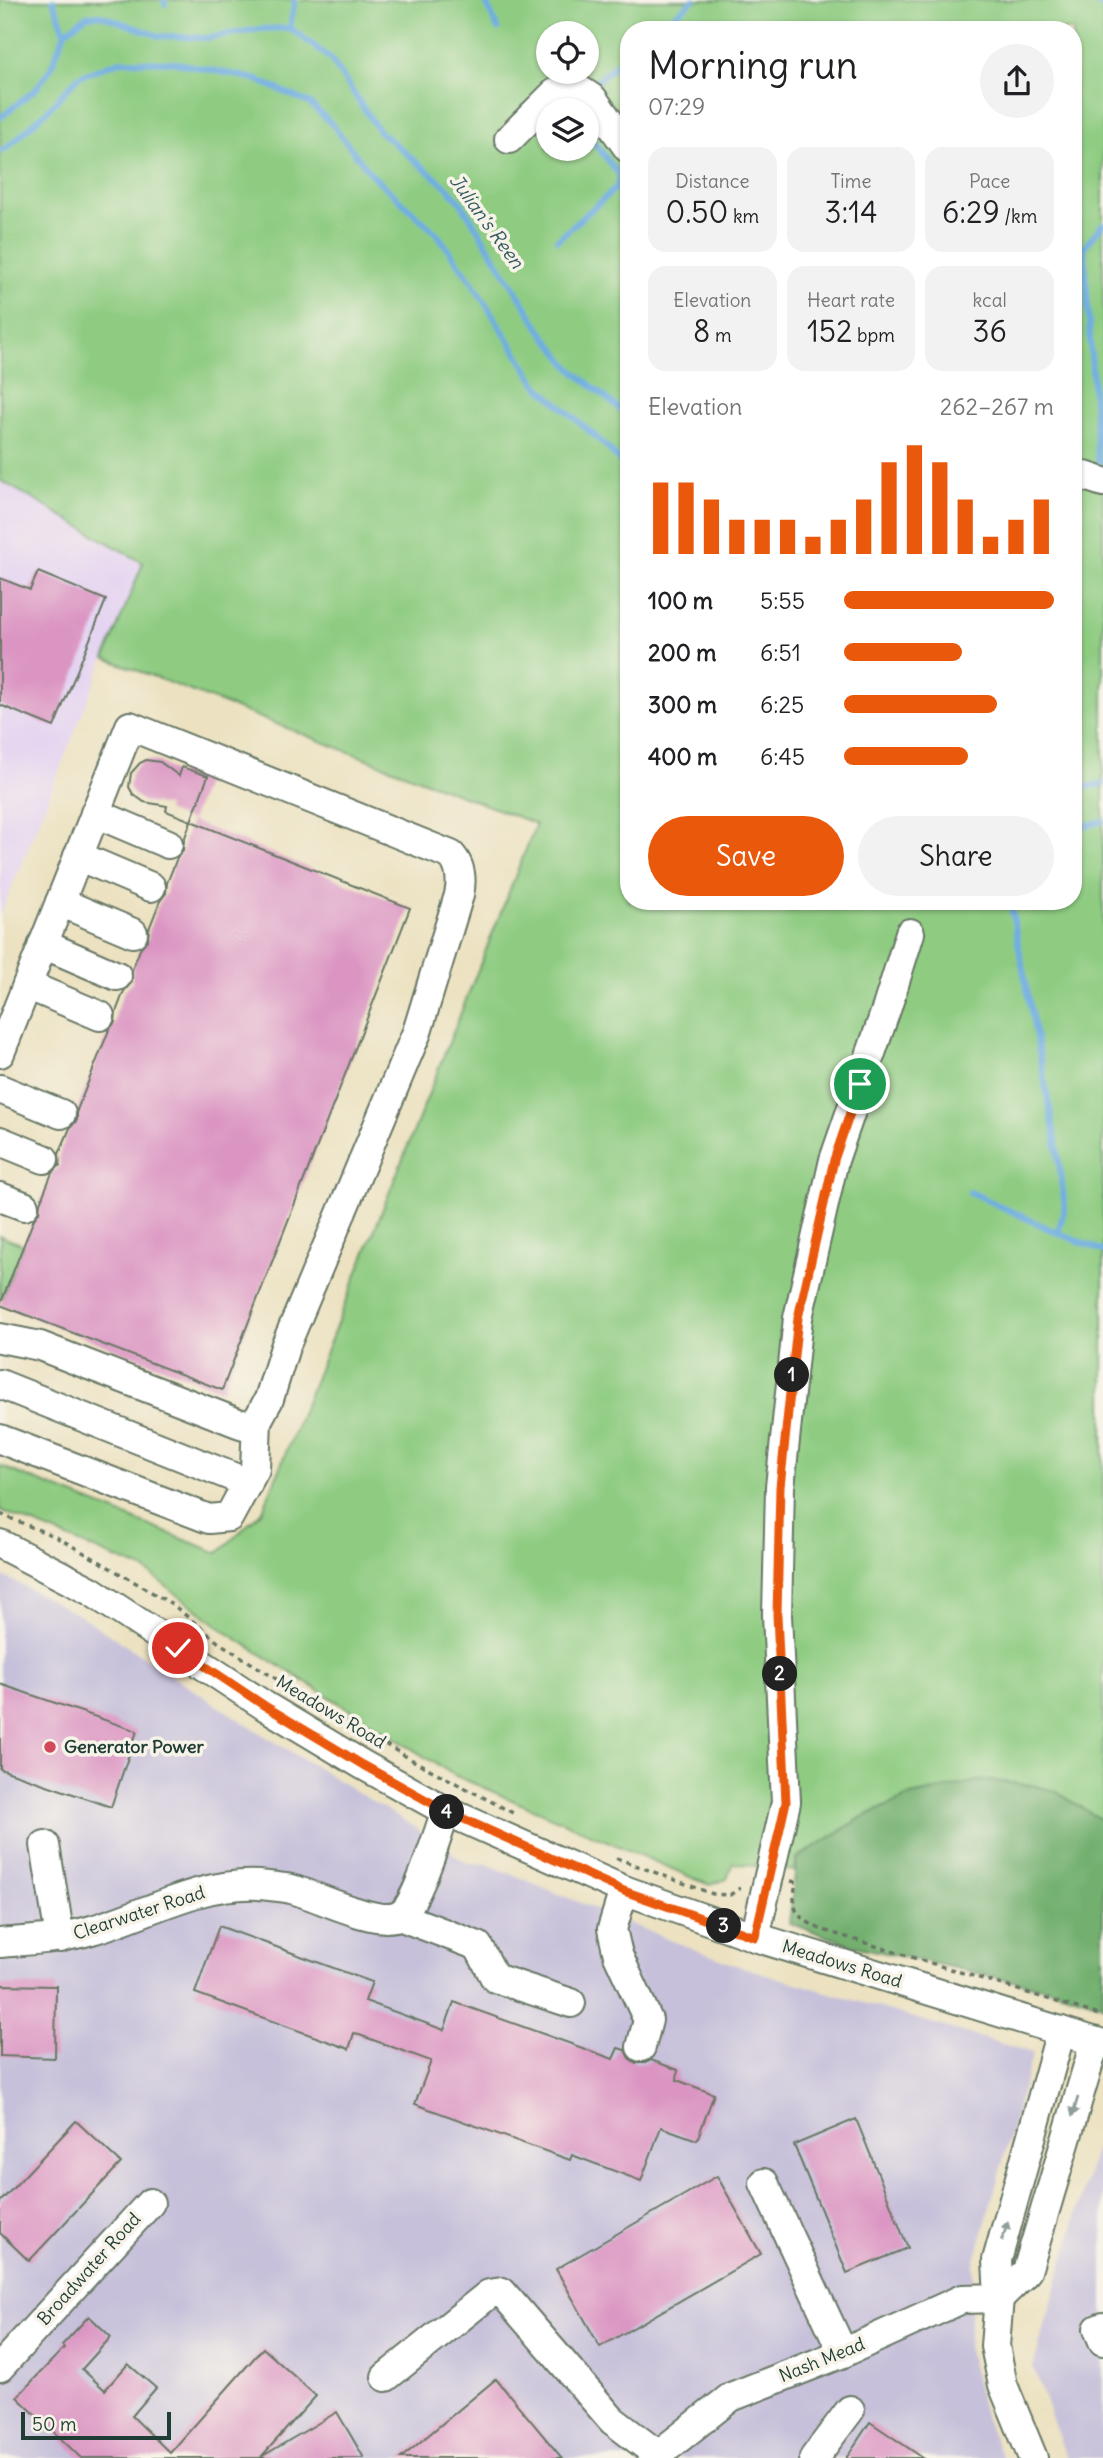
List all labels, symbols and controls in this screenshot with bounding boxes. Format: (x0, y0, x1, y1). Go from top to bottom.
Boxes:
map controls (536, 21, 599, 161)
button: locate (536, 21, 599, 84)
text: Morning run (648, 42, 858, 89)
button: share (980, 44, 1054, 118)
text: 07:29 (648, 92, 705, 121)
button: layers (536, 98, 599, 161)
water label: Julian's Reen (445, 169, 530, 274)
text: Distance (675, 169, 749, 193)
text: Time (830, 169, 872, 193)
text: Pace (969, 169, 1010, 193)
text: 0.50 (665, 193, 728, 231)
text: 3:14 (824, 193, 878, 231)
text: 6:29 (942, 193, 1000, 231)
text: km (728, 204, 759, 228)
text: /km (1000, 204, 1037, 228)
text: Elevation (673, 288, 751, 312)
text: Heart rate (807, 288, 895, 312)
text: kcal (973, 288, 1007, 312)
text: 8 (693, 312, 710, 350)
text: 152 (807, 312, 853, 350)
text: 36 (972, 312, 1007, 350)
text: m (710, 323, 732, 347)
text: bpm (853, 323, 895, 347)
text: Elevation (648, 392, 742, 421)
text: 262–267 m (940, 392, 1054, 421)
text: 100 m (648, 586, 713, 615)
text: 5:55 (760, 586, 805, 615)
text: 200 m (648, 638, 717, 667)
text: 6:51 (760, 638, 801, 667)
text: 300 m (648, 690, 717, 719)
text: 6:25 (760, 690, 804, 719)
text: 400 m (648, 742, 717, 771)
text: 6:45 (760, 742, 805, 771)
button: Save (648, 816, 844, 896)
button: Share (858, 816, 1054, 896)
pin (830, 1054, 890, 1114)
icon: arrive (841, 1065, 879, 1103)
pin: 1 (774, 1358, 810, 1392)
text: 1 (788, 1362, 795, 1386)
pin (148, 1618, 208, 1678)
icon: check (159, 1629, 197, 1667)
pin: 2 (762, 1656, 798, 1692)
text: 2 (774, 1661, 785, 1685)
street label: Meadows Road (272, 1670, 391, 1754)
place label: Generator Power (64, 1735, 204, 1758)
marker: Generator Power (42, 1739, 58, 1755)
pin: 4 (430, 1794, 464, 1829)
text: 4 (441, 1799, 452, 1823)
street label: Clearwater Road (70, 1880, 208, 1945)
pin: 3 (706, 1909, 742, 1944)
text: 3 (718, 1913, 729, 1937)
street label: Meadows Road (780, 1934, 905, 1993)
one-way arrow (1070, 2097, 1080, 2118)
street label: Broadwater Road (32, 2207, 146, 2330)
one-way arrow (1000, 2220, 1011, 2242)
street label: Nash Mead (776, 2332, 868, 2387)
scale bar (21, 2409, 172, 2441)
text: 50 m (32, 2412, 77, 2436)

